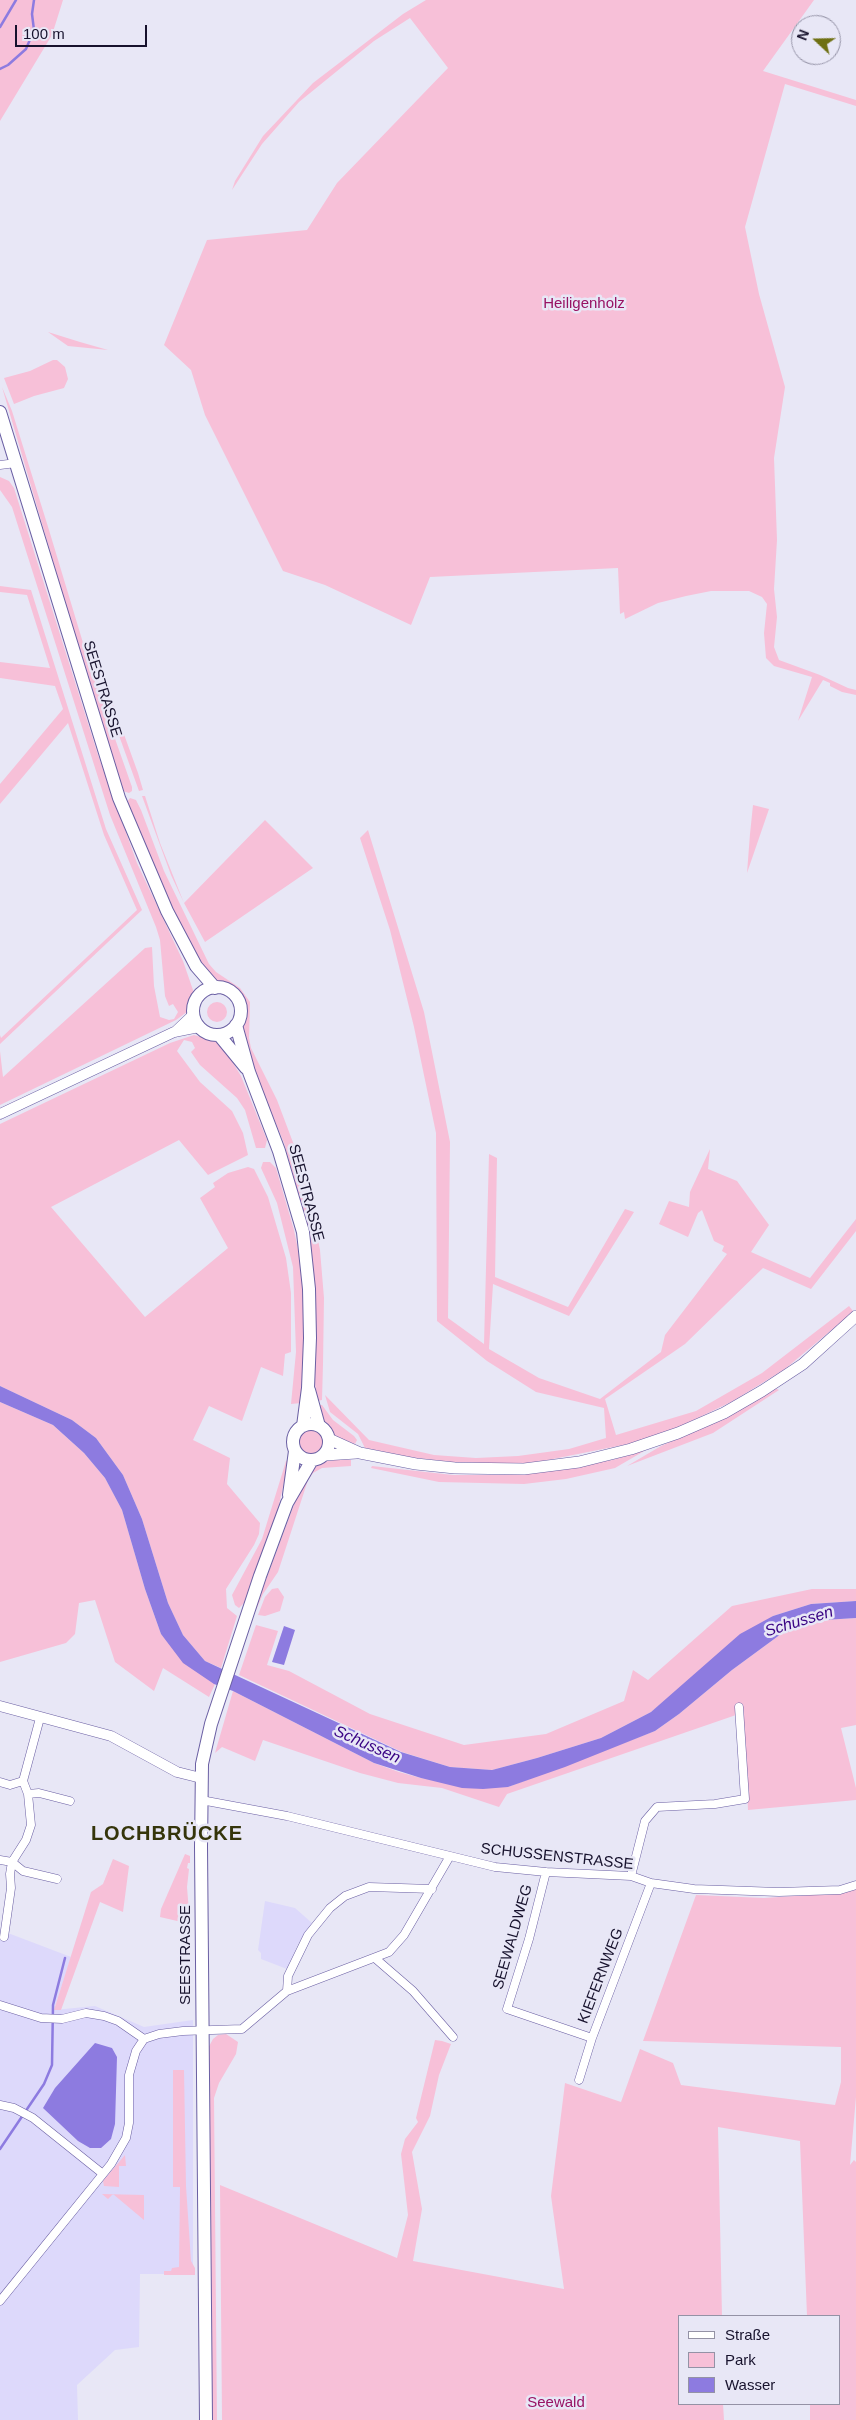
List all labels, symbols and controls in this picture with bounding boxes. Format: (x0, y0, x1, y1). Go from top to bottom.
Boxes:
scale bar (18, 15, 150, 47)
north arrow (791, 15, 841, 65)
text: 100 m (23, 25, 65, 42)
text: N (794, 27, 812, 43)
park label: Heiligenholz (543, 295, 625, 313)
street label: SEESTRASSE (79, 639, 125, 739)
street label: SEESTRASSE (284, 1142, 328, 1244)
water label: Schussen (763, 1603, 835, 1641)
water label: Schussen (331, 1722, 403, 1768)
district label: LOCHBRÜCKE (90, 1822, 244, 1846)
street label: SCHUSSENSTRASSE (480, 1840, 634, 1874)
street label: SEEWALDWEG (489, 1882, 537, 1992)
street label: SEESTRASSE (177, 1905, 195, 2005)
street label: KIEFERNWEG (575, 1926, 627, 2026)
legend (678, 2315, 841, 2405)
text: Straße (725, 2326, 770, 2343)
text: Park (725, 2351, 756, 2368)
text: Wasser (725, 2376, 775, 2393)
park label: Seewald (527, 2394, 585, 2412)

